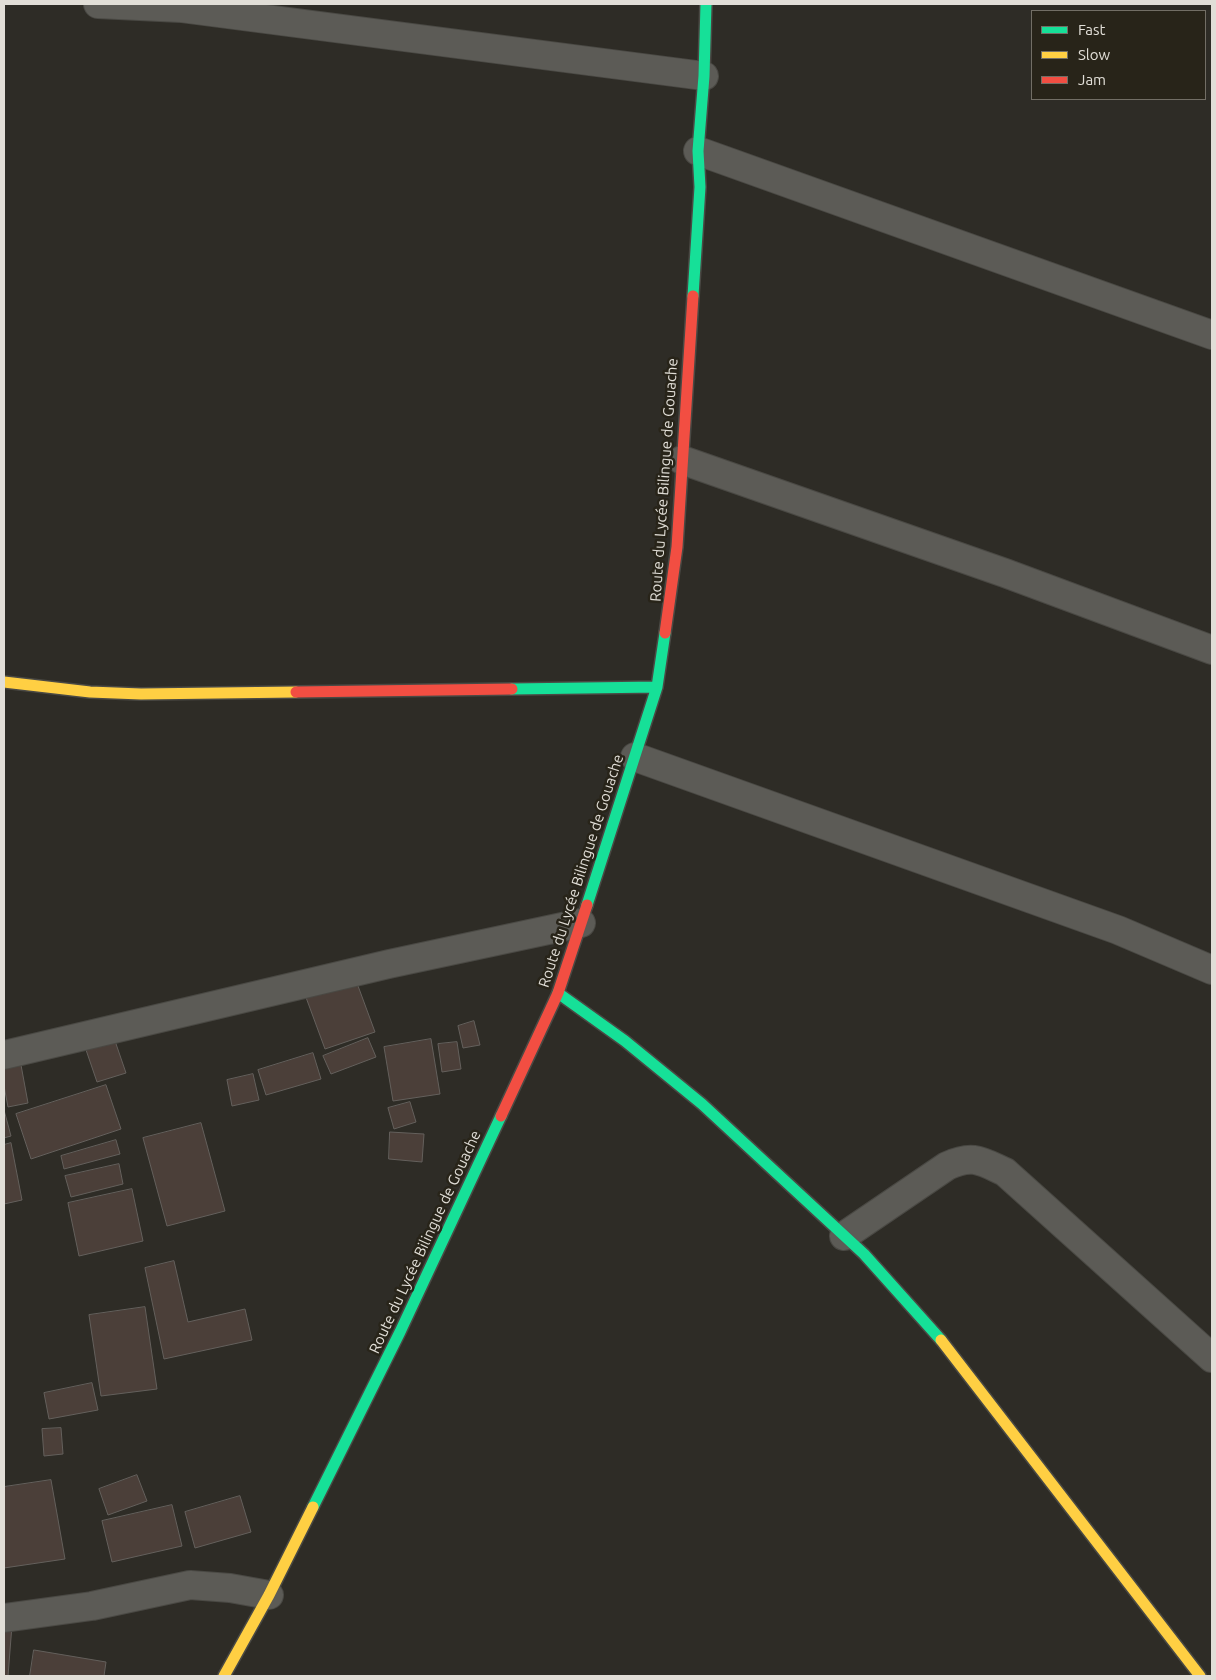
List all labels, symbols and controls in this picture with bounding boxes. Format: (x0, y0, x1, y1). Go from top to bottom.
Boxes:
legend (1031, 10, 1206, 100)
text: Fast (1078, 21, 1105, 38)
text: Slow (1078, 46, 1110, 63)
text: Jam (1078, 71, 1106, 88)
street label: Route du Lycée Bilingue de Gouache (647, 358, 681, 602)
street label: Route du Lycée Bilingue de Gouache (535, 752, 627, 990)
street label: Route du Lycée Bilingue de Gouache (365, 1128, 485, 1356)

